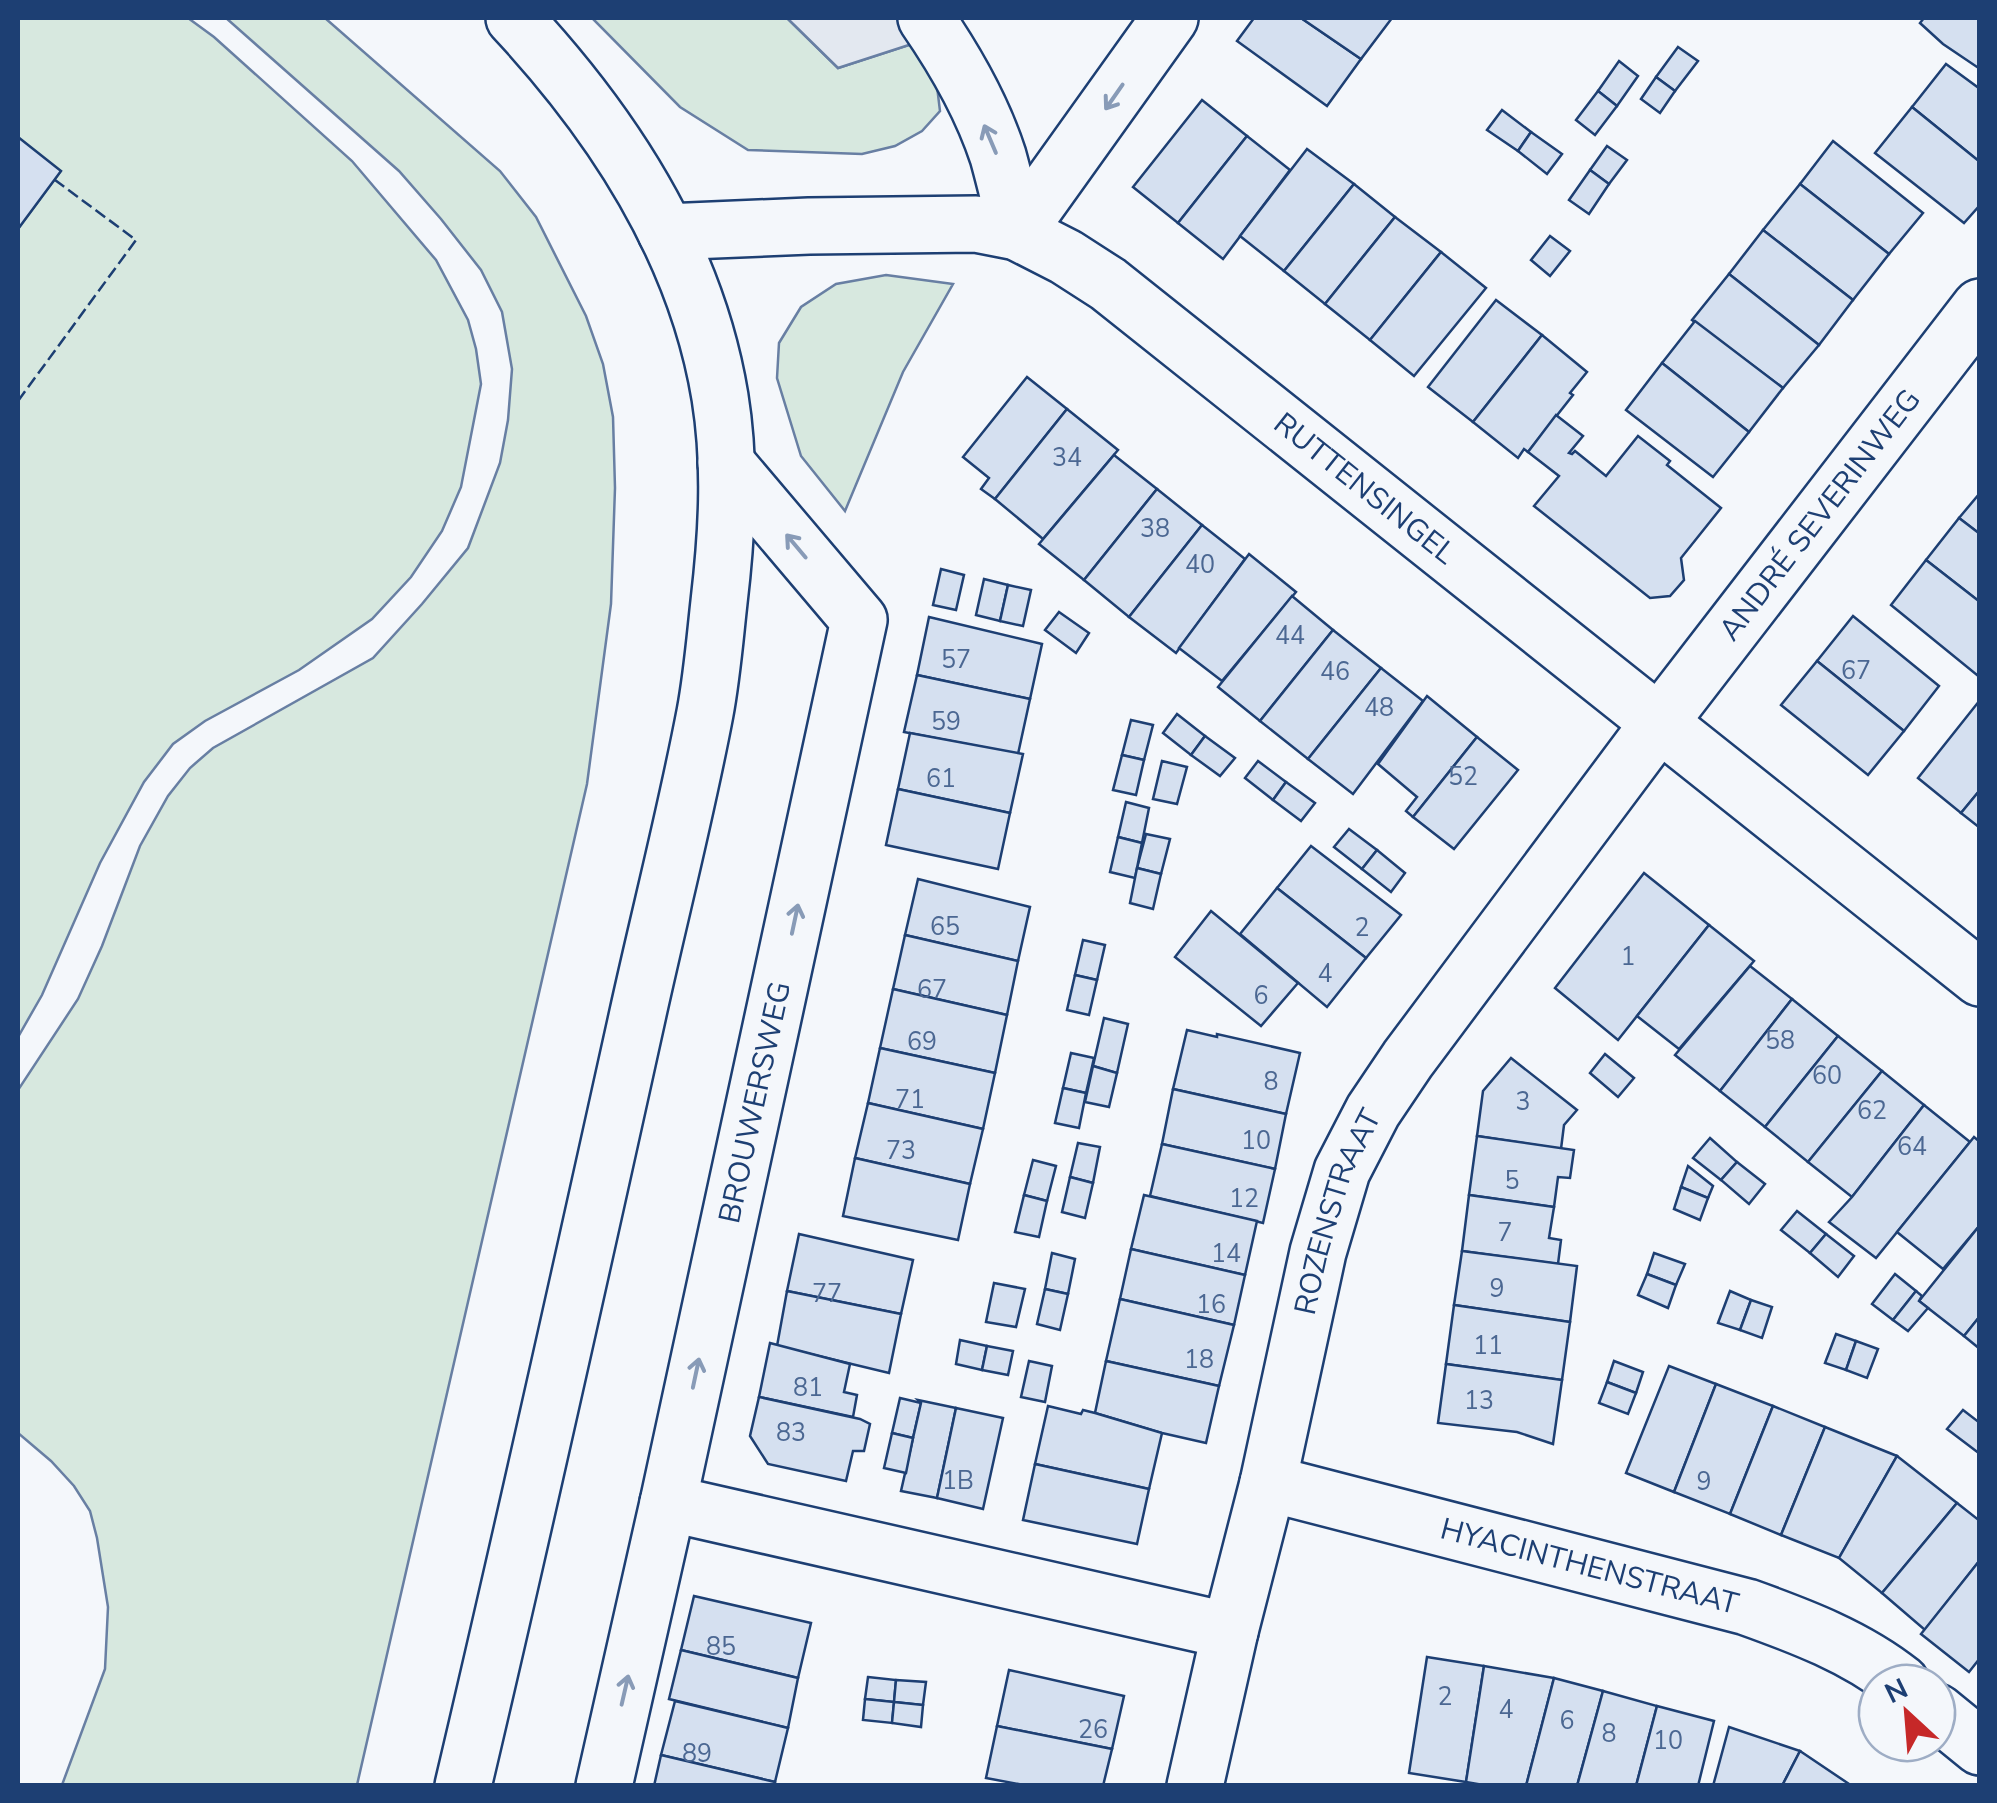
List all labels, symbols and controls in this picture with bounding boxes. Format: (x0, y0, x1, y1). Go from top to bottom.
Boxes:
one-way arrow (1104, 83, 1125, 110)
one-way arrow (980, 124, 998, 155)
street label: ANDRÉ SEVERINWEG (1710, 381, 1930, 650)
street label: RUTTENSINGEL (1265, 404, 1464, 574)
house number: 34 (1052, 441, 1082, 475)
house number: 38 (1140, 512, 1170, 546)
one-way arrow (785, 534, 808, 559)
house number: 40 (1185, 548, 1215, 582)
house number: 44 (1275, 619, 1305, 653)
house number: 57 (941, 643, 971, 677)
house number: 67 (1841, 654, 1871, 688)
house number: 46 (1320, 655, 1350, 689)
house number: 48 (1364, 691, 1394, 725)
house number: 59 (931, 705, 961, 739)
house number: 52 (1448, 760, 1478, 794)
house number: 61 (926, 762, 956, 796)
one-way arrow (786, 904, 805, 936)
house number: 65 (930, 910, 960, 944)
house number: 2 (1354, 911, 1370, 945)
house number: 1 (1620, 940, 1636, 974)
house number: 4 (1317, 957, 1333, 991)
house number: 67 (917, 973, 947, 1007)
street label: BROUWERSWEG (709, 978, 801, 1227)
house number: 6 (1253, 979, 1269, 1013)
house number: 58 (1765, 1024, 1795, 1058)
house number: 69 (907, 1025, 937, 1059)
house number: 60 (1812, 1059, 1842, 1093)
house number: 8 (1263, 1065, 1279, 1099)
house number: 71 (895, 1083, 925, 1117)
house number: 3 (1515, 1085, 1531, 1119)
house number: 62 (1857, 1094, 1887, 1128)
street label: ROZENSTRAAT (1285, 1102, 1391, 1319)
house number: 10 (1241, 1124, 1271, 1158)
house number: 64 (1897, 1130, 1927, 1164)
house number: 73 (886, 1134, 916, 1168)
house number: 5 (1504, 1164, 1520, 1198)
house number: 12 (1229, 1182, 1259, 1216)
house number: 7 (1497, 1216, 1513, 1250)
house number: 14 (1211, 1237, 1241, 1271)
house number: 9 (1489, 1272, 1505, 1306)
house number: 77 (812, 1277, 842, 1311)
house number: 16 (1196, 1288, 1226, 1322)
house number: 11 (1473, 1329, 1503, 1363)
house number: 18 (1184, 1343, 1214, 1377)
one-way arrow (688, 1358, 706, 1390)
house number: 81 (793, 1371, 823, 1405)
house number: 13 (1464, 1384, 1494, 1418)
house number: 83 (776, 1416, 806, 1450)
house number: 1B (942, 1464, 974, 1498)
house number: 9 (1696, 1465, 1712, 1499)
street label: HYACINTHENSTRAAT (1436, 1508, 1743, 1625)
house number: 85 (706, 1630, 736, 1664)
north arrow (1857, 1663, 1957, 1763)
text: N (1879, 1670, 1914, 1713)
one-way arrow (617, 1675, 635, 1707)
house number: 2 (1437, 1680, 1453, 1714)
house number: 4 (1498, 1693, 1514, 1727)
house number: 6 (1559, 1704, 1575, 1738)
house number: 26 (1078, 1713, 1108, 1747)
house number: 8 (1601, 1717, 1617, 1751)
house number: 10 (1653, 1724, 1683, 1758)
house number: 89 (682, 1737, 712, 1771)

